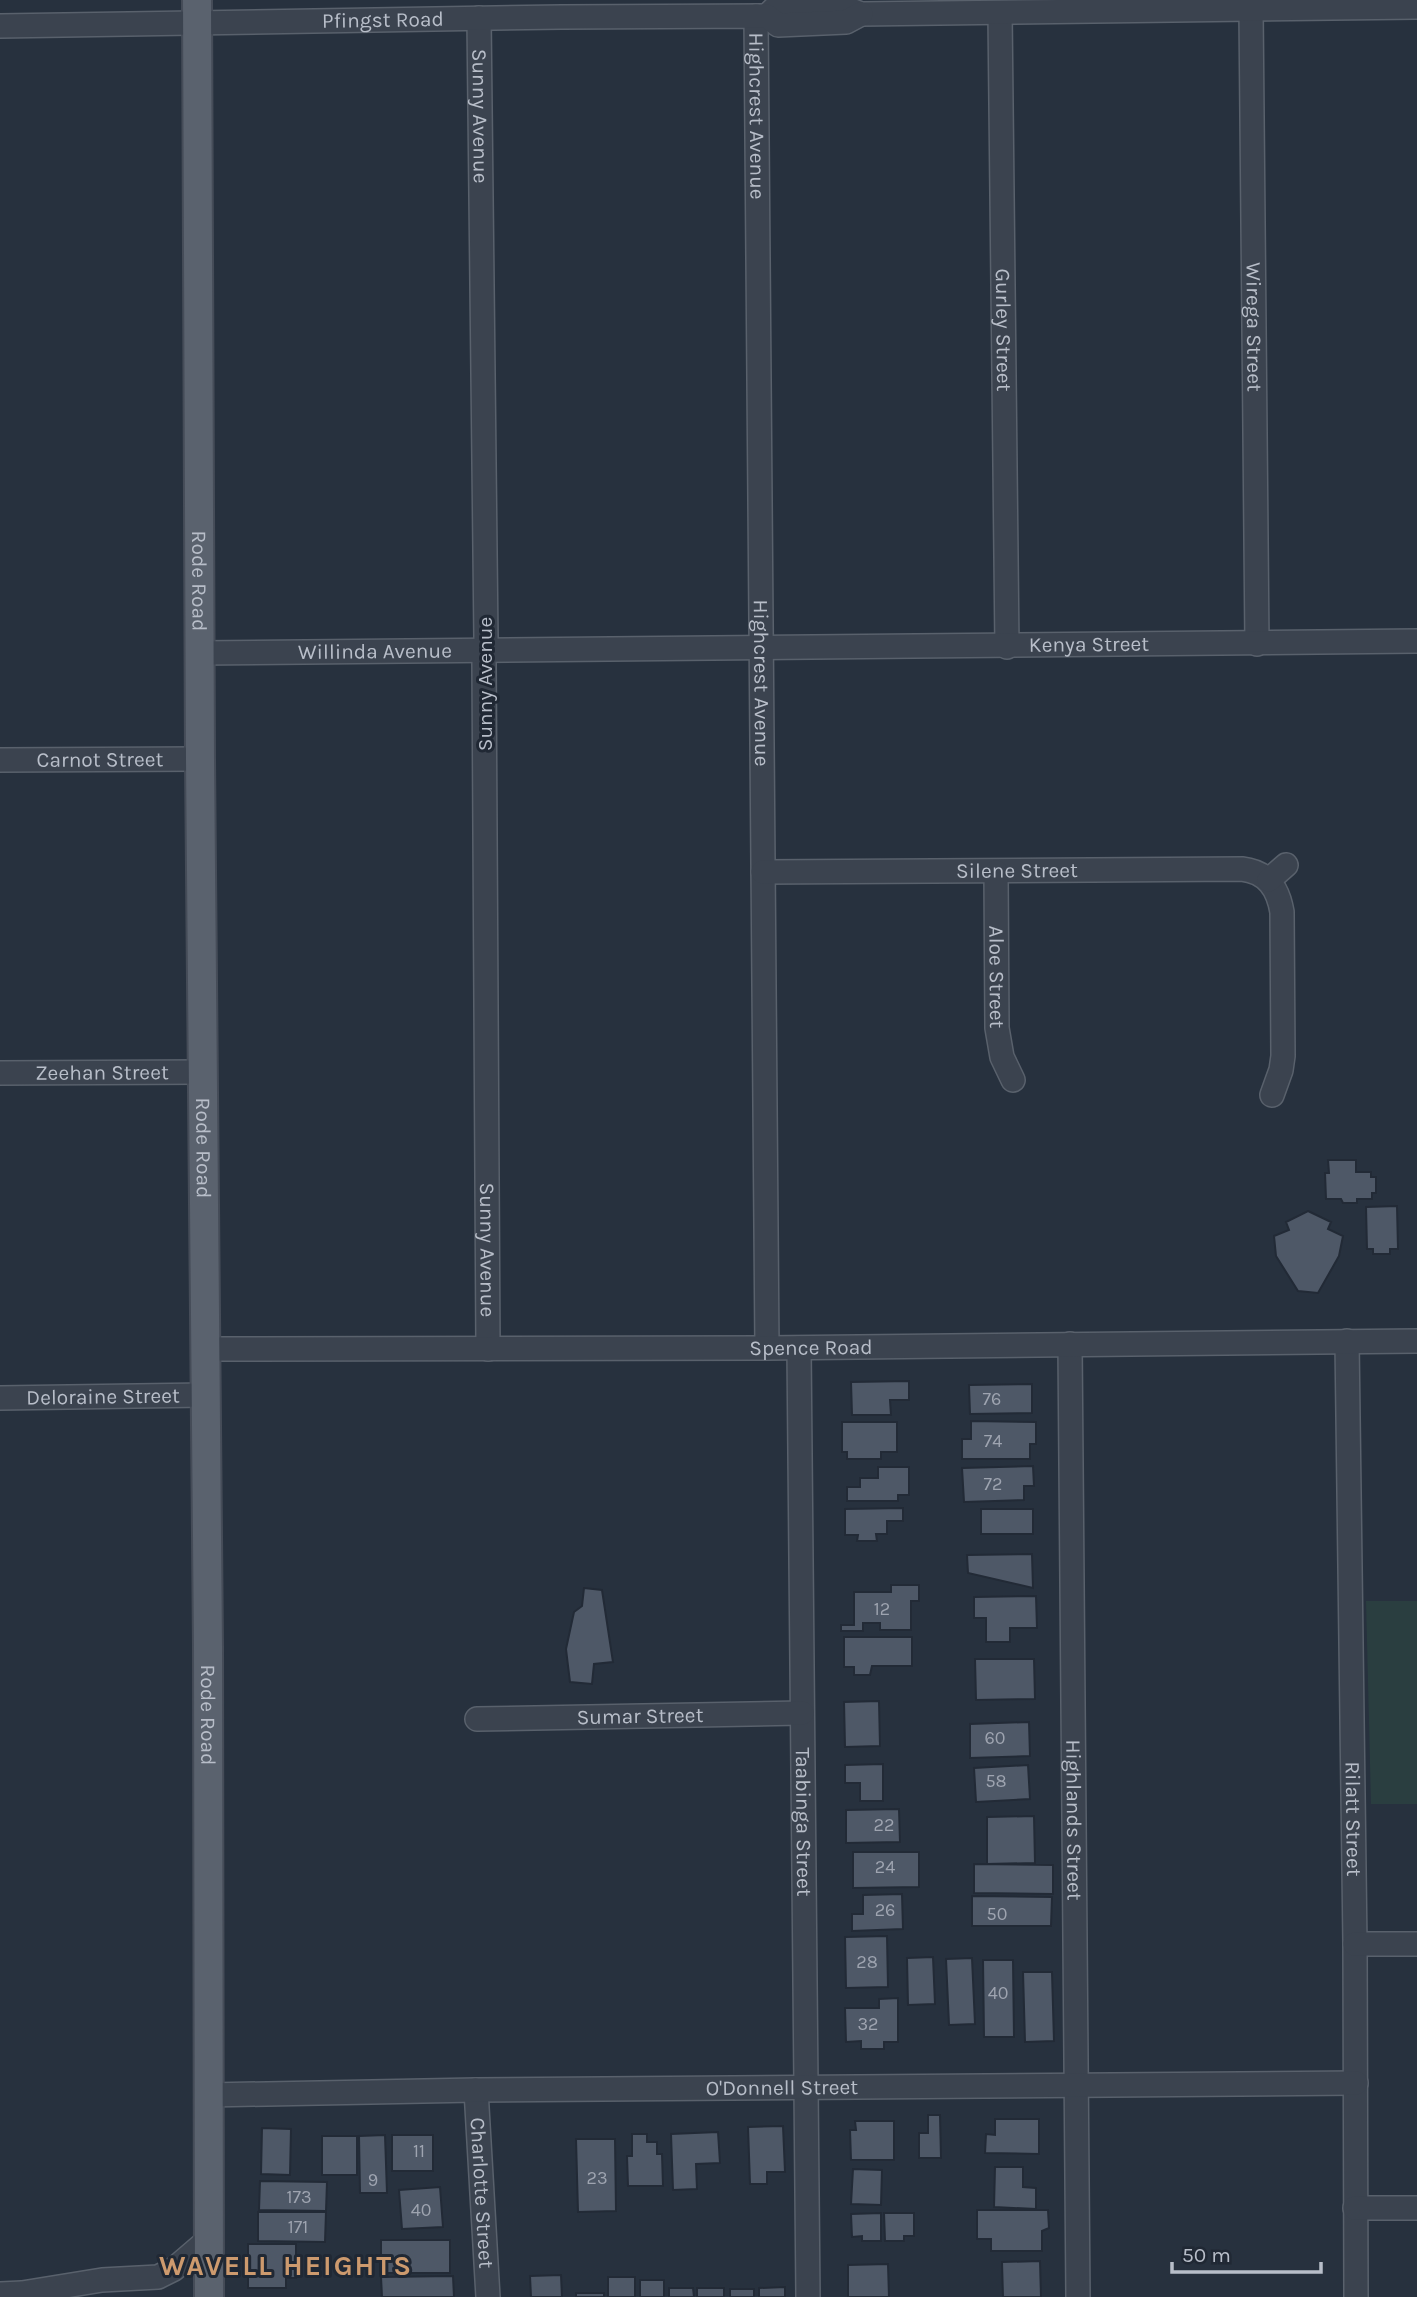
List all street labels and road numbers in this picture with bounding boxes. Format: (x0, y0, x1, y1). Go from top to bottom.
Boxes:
street label: Pfingst Road (322, 7, 444, 33)
street label: Highcrest Avenue (744, 32, 770, 200)
street label: Sunny Avenue (467, 48, 493, 183)
street label: Wirega Street (1241, 262, 1267, 392)
street label: Gurley Street (991, 268, 1016, 392)
street label: Rode Road (187, 530, 211, 632)
street label: Highcrest Avenue (749, 599, 774, 767)
street label: Sunny Avenue (473, 617, 497, 751)
street label: Kenya Street (1029, 632, 1149, 657)
street label: Willinda Avenue (298, 639, 452, 664)
street label: Carnot Street (37, 747, 164, 772)
street label: Silene Street (956, 858, 1078, 883)
street label: Aloe Street (984, 925, 1009, 1029)
street label: Zeehan Street (35, 1060, 169, 1085)
street label: Rode Road (191, 1097, 216, 1199)
street label: Sunny Avenue (475, 1182, 500, 1317)
street label: Spence Road (749, 1335, 873, 1360)
street label: Deloraine Street (26, 1383, 180, 1410)
street label: Rode Road (196, 1664, 220, 1765)
street label: Sumar Street (576, 1703, 704, 1729)
street label: Highlands Street (1061, 1739, 1087, 1901)
street label: Taabinga Street (791, 1747, 816, 1897)
street label: Rilatt Street (1341, 1761, 1366, 1877)
street label: O'Donnell Street (706, 2075, 858, 2100)
street label: Charlotte Street (466, 2117, 498, 2269)

